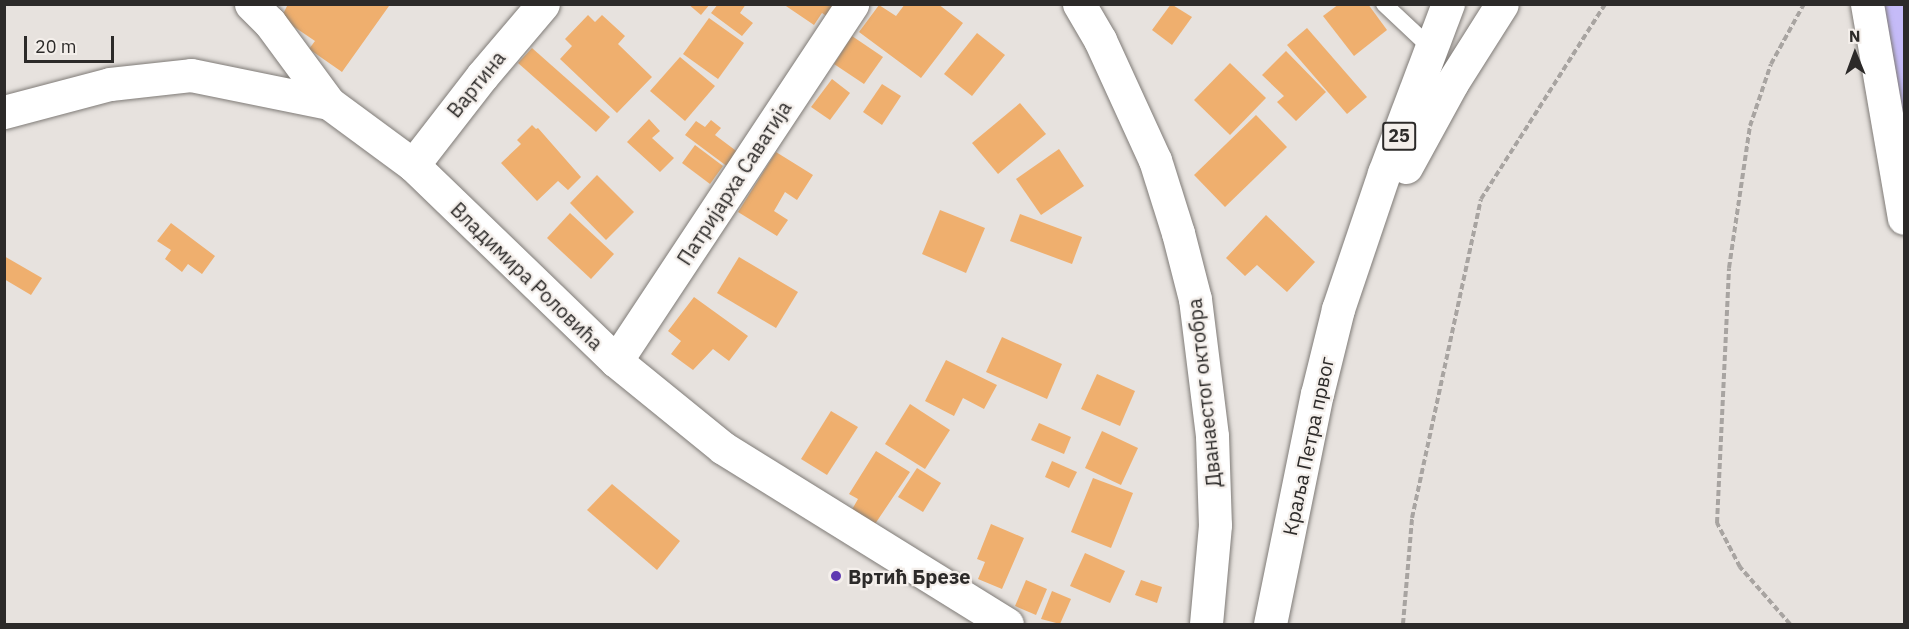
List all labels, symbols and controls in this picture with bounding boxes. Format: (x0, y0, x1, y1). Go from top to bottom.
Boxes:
scale bar (27, 24, 117, 62)
north arrow (1825, 24, 1885, 84)
text: N (1849, 26, 1861, 46)
text: 20 m (35, 35, 77, 58)
street label: Вартина (442, 46, 510, 122)
street label: Патријарха Саватија (672, 96, 796, 270)
road number: 25 (1381, 121, 1417, 151)
street label: Владимира Роловића (446, 197, 608, 355)
street label: Дванаестог октобра (1182, 297, 1226, 489)
street label: Краља Петра првог (1277, 354, 1339, 538)
place label: Вртић Брезе (848, 564, 971, 588)
marker: Вртић Брезе (829, 569, 843, 583)

